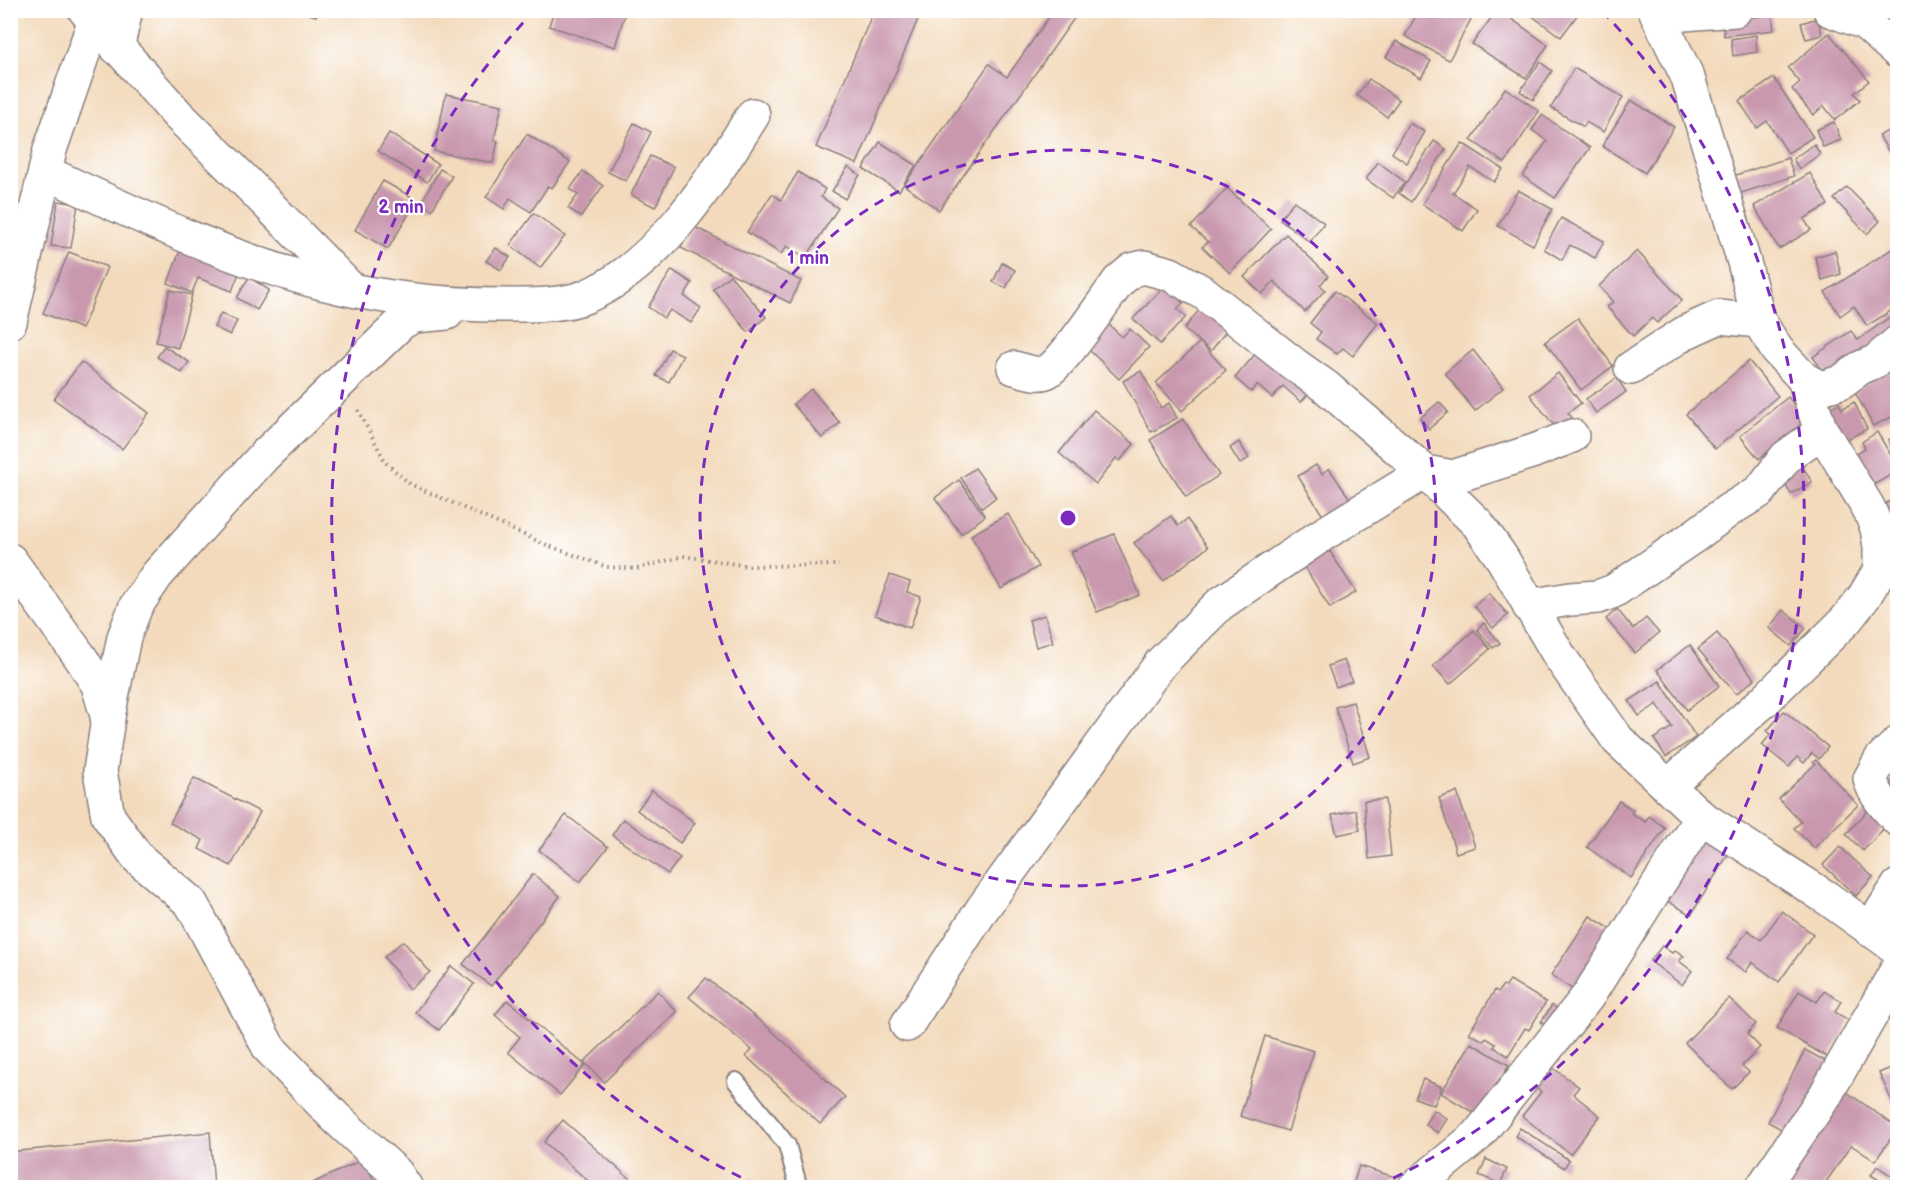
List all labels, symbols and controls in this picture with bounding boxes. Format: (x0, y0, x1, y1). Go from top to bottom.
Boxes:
text: 2 min (378, 197, 424, 218)
text: 1 min (787, 248, 829, 269)
centre of rings (1058, 508, 1078, 528)

